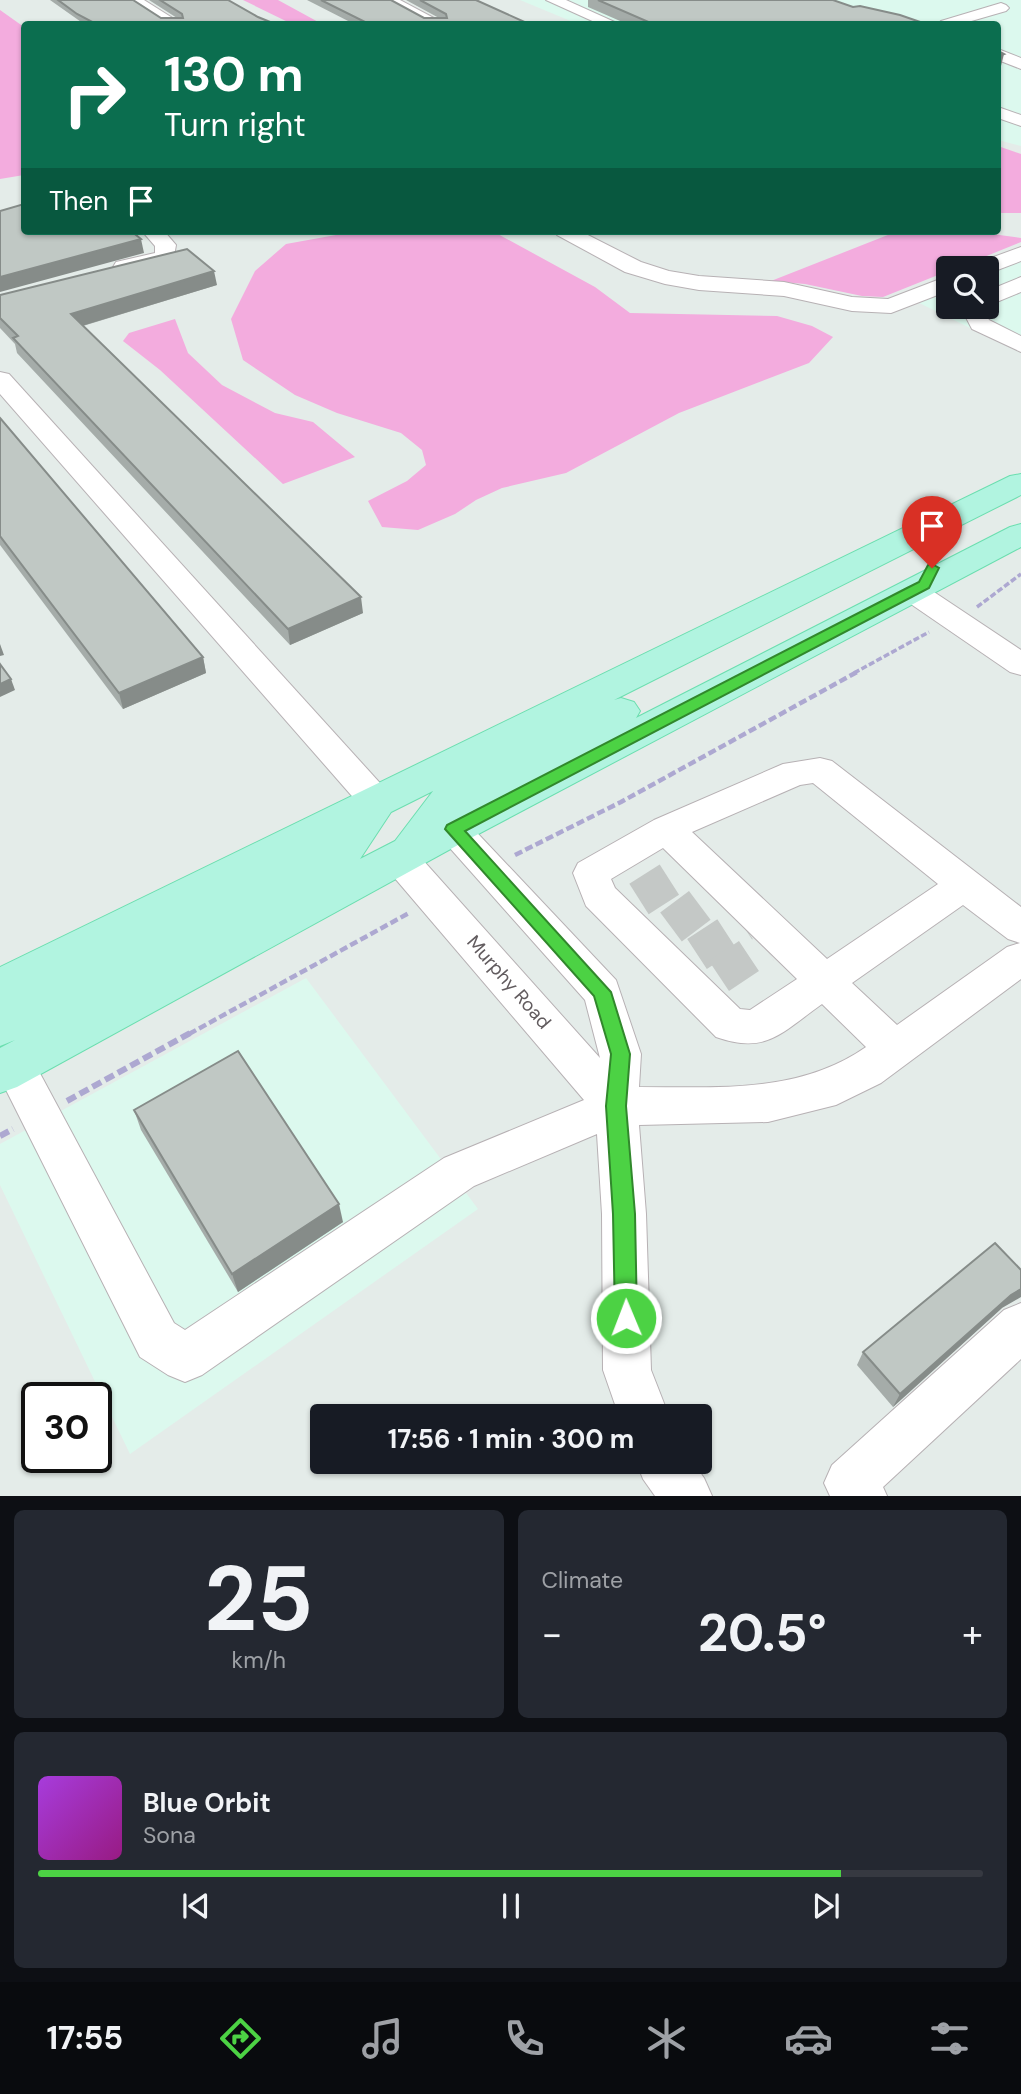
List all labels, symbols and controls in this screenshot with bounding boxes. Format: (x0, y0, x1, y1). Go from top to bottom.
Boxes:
text: 130 m (164, 42, 304, 106)
icon: right (49, 49, 140, 140)
text: Turn right (164, 104, 306, 146)
icon: arrive (122, 182, 160, 220)
text: Then (49, 184, 108, 218)
map controls (936, 256, 999, 319)
button: search (936, 256, 999, 319)
pin (902, 496, 962, 568)
icon: arrive (913, 507, 951, 545)
street label: Murphy Road (461, 930, 557, 1034)
position arrow (589, 1281, 663, 1355)
speed limit sign: 30 (21, 1382, 112, 1473)
text: 17:56 · 1 min · 300 m (388, 1422, 634, 1456)
text: 25 (204, 1540, 313, 1658)
text: Climate (542, 1565, 623, 1595)
text: 20.5° (698, 1599, 827, 1667)
text: − (542, 1609, 562, 1659)
text: + (962, 1609, 983, 1659)
text: km/h (232, 1645, 286, 1675)
text: Blue Orbit (143, 1786, 271, 1820)
text: Sona (143, 1820, 196, 1850)
icon: previous (177, 1887, 215, 1925)
icon: pause (492, 1887, 530, 1925)
icon: next (807, 1887, 845, 1925)
icon: directions (216, 2014, 265, 2063)
icon: music (358, 2014, 407, 2063)
icon: phone (500, 2014, 549, 2063)
icon: climate (642, 2014, 691, 2063)
icon: car (784, 2014, 833, 2063)
icon: filters (925, 2014, 974, 2063)
text: 17:55 (46, 2017, 123, 2059)

